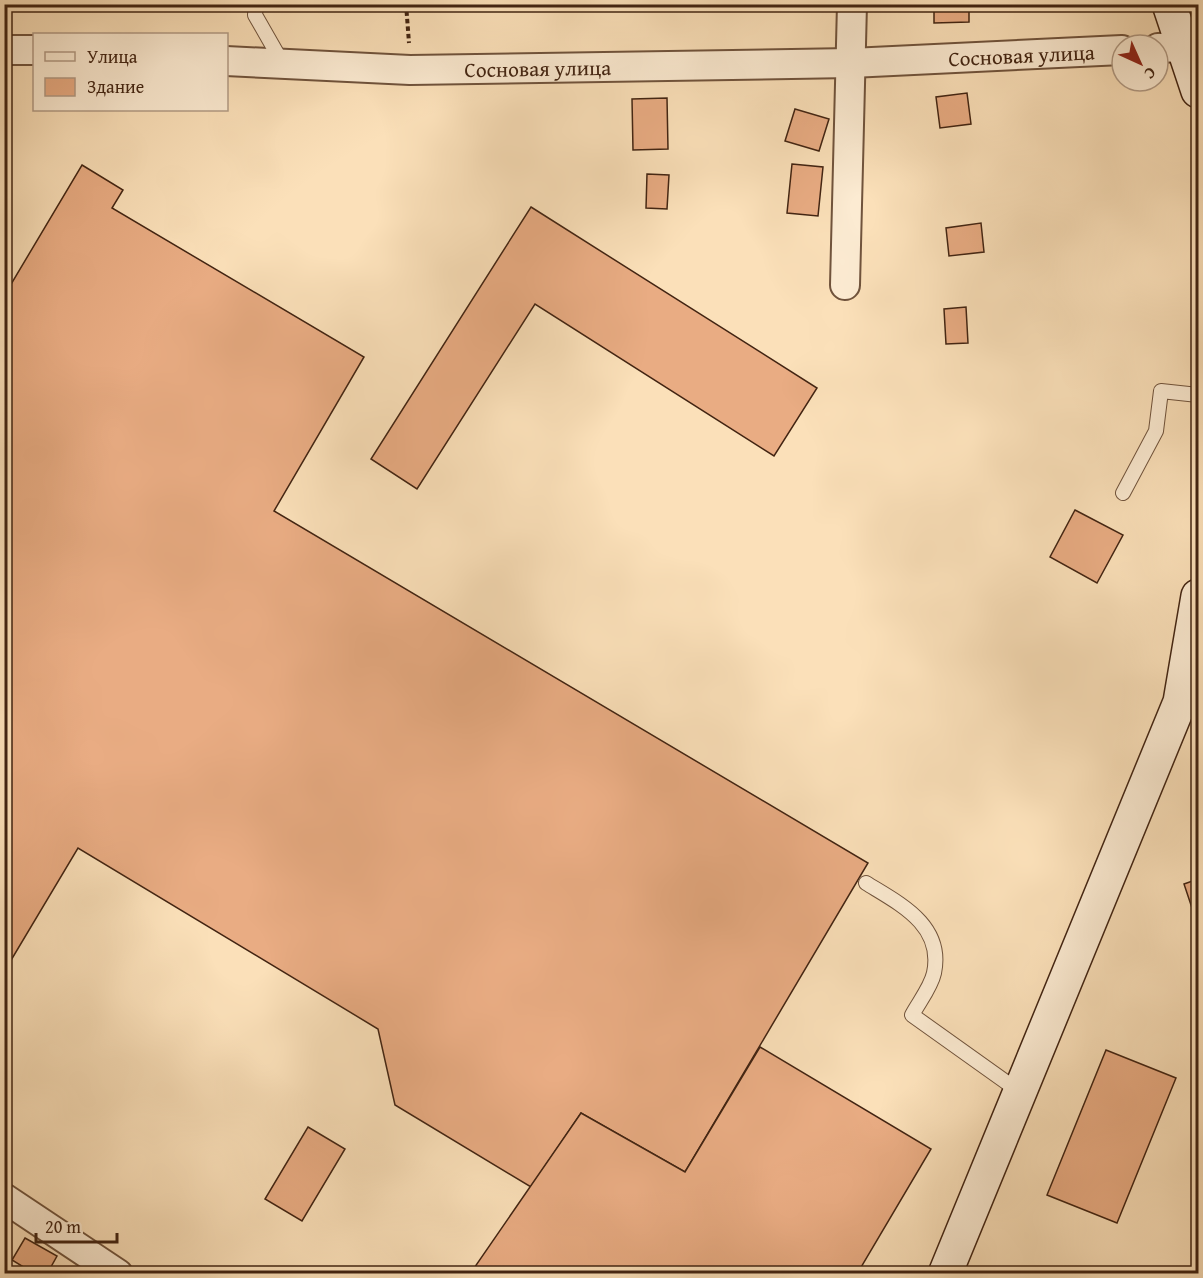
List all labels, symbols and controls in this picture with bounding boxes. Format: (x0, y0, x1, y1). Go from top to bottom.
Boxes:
legend (33, 33, 228, 111)
north arrow (1110, 33, 1170, 93)
street label: Сосновая улица (948, 36, 1095, 74)
text: Улица (87, 43, 138, 70)
street label: Сосновая улица (464, 51, 611, 85)
text: С (1139, 62, 1162, 85)
text: Здание (87, 73, 144, 100)
scale bar (36, 1206, 117, 1244)
text: 20 m (45, 1213, 81, 1240)

